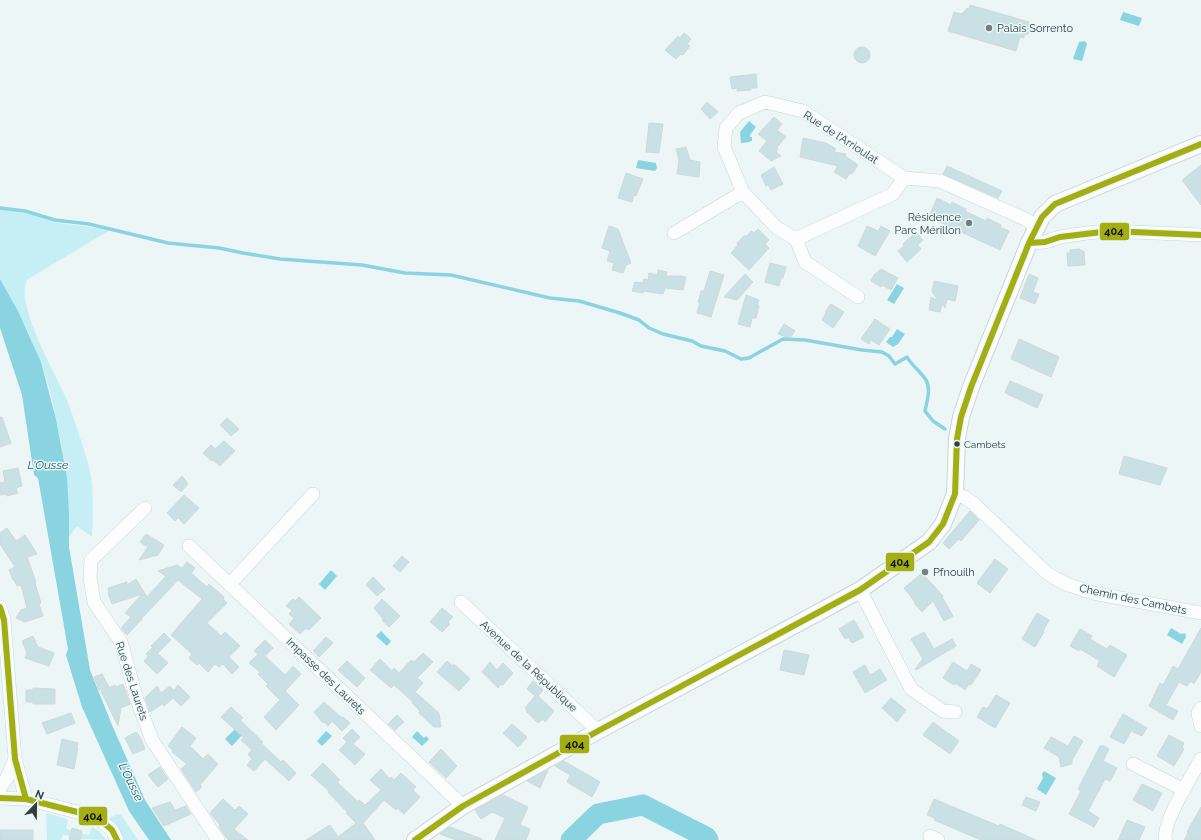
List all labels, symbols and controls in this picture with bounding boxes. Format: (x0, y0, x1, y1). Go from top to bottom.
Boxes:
place label: Palais Sorrento (997, 22, 1073, 35)
marker: Palais Sorrento (984, 23, 994, 33)
street label: Rue de l'Arrioulat (801, 108, 881, 167)
place label: Résidence Parc Mérillon (894, 211, 962, 237)
marker: Résidence Parc Mérillon (964, 218, 974, 228)
line badge: 404 (1099, 222, 1130, 241)
text: 404 (1104, 225, 1124, 238)
marker: Cambets (952, 439, 962, 449)
place label: Cambets (964, 439, 1006, 450)
water label: L'Ousse (28, 458, 69, 472)
line badge: 404 (885, 552, 915, 572)
text: 404 (890, 556, 910, 569)
place label: Pfnouilh (933, 566, 975, 579)
marker: Pfnouilh (920, 567, 930, 577)
street label: Chemin des Cambets (1078, 582, 1188, 617)
street label: Avenue de la République (477, 618, 580, 715)
street label: Impasse des Laurets (283, 635, 368, 717)
street label: Rue des Laurets (113, 640, 150, 722)
line badge: 404 (559, 734, 590, 754)
text: 404 (565, 738, 585, 751)
water label: L'Ousse (116, 761, 147, 804)
north arrow (16, 784, 56, 824)
text: N (33, 788, 46, 803)
line badge: 404 (78, 806, 108, 826)
text: 404 (83, 810, 103, 823)

